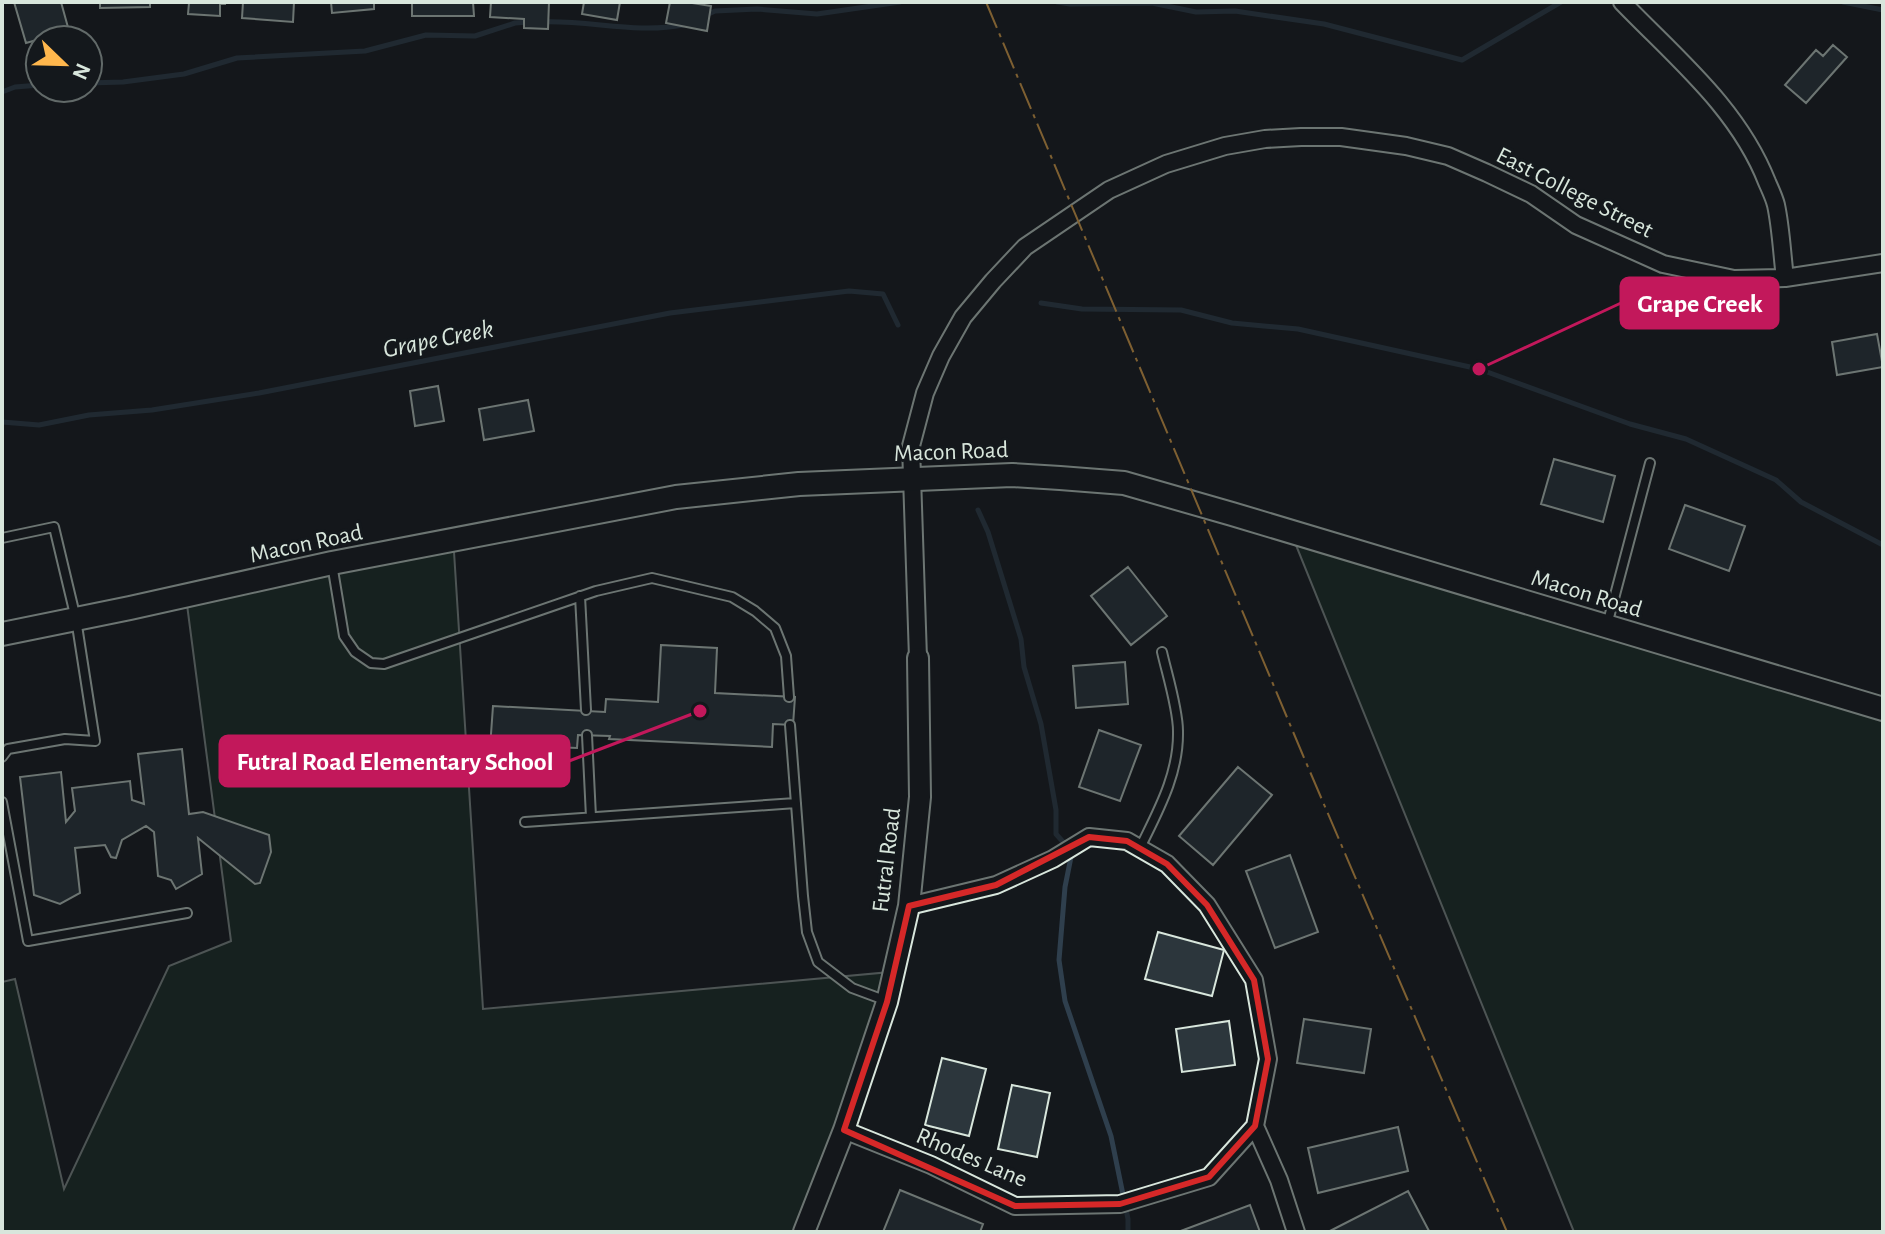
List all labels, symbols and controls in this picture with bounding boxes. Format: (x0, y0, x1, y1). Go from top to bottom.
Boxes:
north arrow (24, 24, 104, 104)
text: N (68, 60, 95, 83)
street label: East College Street (1492, 143, 1657, 243)
callout: Grape Creek (1621, 278, 1778, 328)
text: Grape Creek (1637, 291, 1763, 317)
water label: Grape Creek (381, 316, 496, 362)
street label: Macon Road (893, 438, 1009, 466)
street label: Macon Road (248, 520, 365, 568)
street label: Macon Road (1528, 566, 1645, 622)
callout: Futral Road Elementary School (220, 736, 569, 786)
text: Futral Road Elementary School (236, 749, 554, 775)
street label: Futral Road (869, 806, 905, 914)
street label: Rhodes Lane (913, 1124, 1031, 1192)

